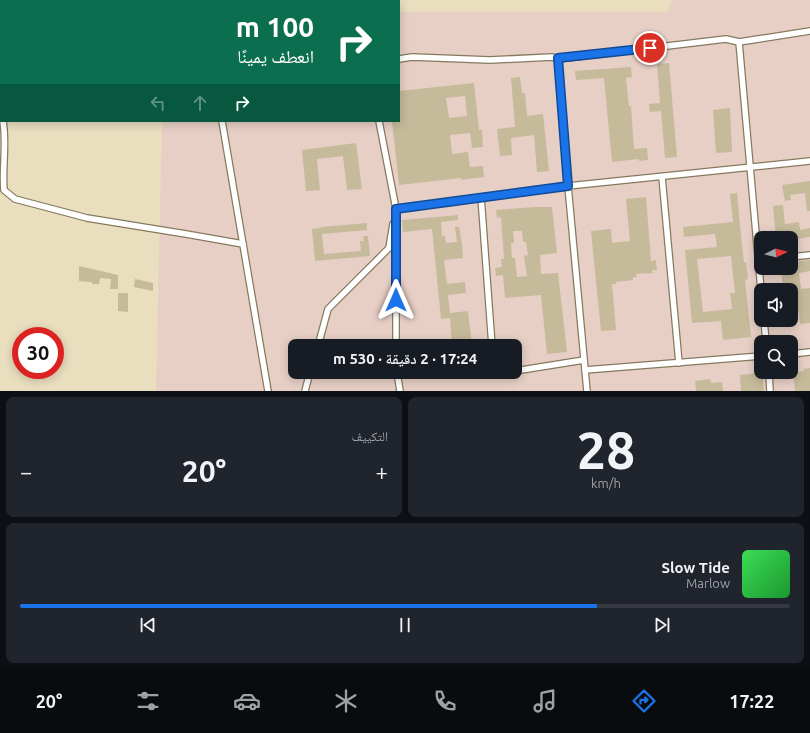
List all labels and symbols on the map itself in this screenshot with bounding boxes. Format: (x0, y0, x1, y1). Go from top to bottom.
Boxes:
pin (633, 31, 667, 65)
north arrow (754, 231, 798, 275)
position arrow (375, 279, 417, 321)
speed limit sign: 30 (12, 327, 64, 379)

